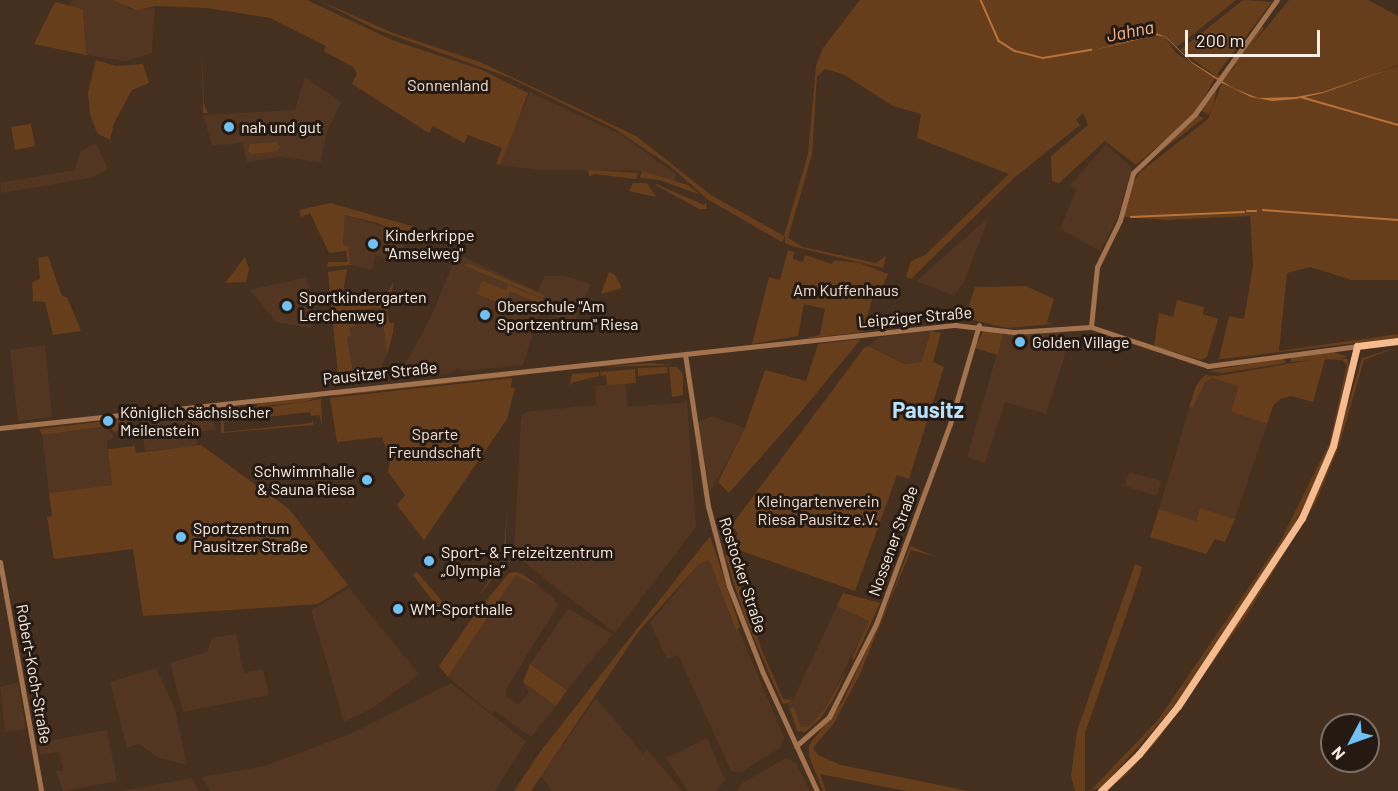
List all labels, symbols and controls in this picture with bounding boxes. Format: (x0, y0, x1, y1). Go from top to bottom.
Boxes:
water label: Jahna (1104, 16, 1156, 46)
scale bar (1188, 18, 1323, 56)
text: 200 m (1196, 29, 1244, 51)
park label: Sonnenland (407, 75, 489, 95)
place label: nah und gut (241, 117, 322, 137)
marker: nah und gut (222, 120, 236, 134)
place label: Kinderkrippe "Amselweg" (385, 225, 474, 263)
marker: Kinderkrippe "Amselweg" (366, 237, 380, 251)
park label: Am Kuffenhaus (793, 280, 899, 300)
place label: Sportkindergarten Lerchenweg (299, 287, 427, 325)
place label: Oberschule "Am Sportzentrum" Riesa (497, 296, 638, 334)
marker: Sportkindergarten Lerchenweg (280, 299, 294, 313)
street label: Leipziger Straße (857, 302, 973, 332)
marker: Oberschule "Am Sportzentrum" Riesa (478, 308, 492, 322)
place label: Golden Village (1032, 332, 1129, 352)
marker: Golden Village (1013, 335, 1027, 349)
street label: Pausitzer Straße (322, 357, 438, 389)
district label: Pausitz (892, 397, 964, 423)
place label: Königlich sächsischer Meilenstein (120, 402, 271, 440)
marker: Königlich sächsischer Meilenstein (101, 414, 115, 428)
park label: Sparte Freundschaft (388, 424, 482, 462)
place label: Schwimmhalle & Sauna Riesa (254, 461, 355, 499)
marker: Schwimmhalle & Sauna Riesa (360, 473, 374, 487)
street label: Nossener Straße (864, 483, 922, 599)
park label: Kleingartenverein Riesa Pausitz e.V. (757, 491, 879, 529)
street label: Rostocker Straße (715, 515, 771, 635)
place label: Sportzentrum Pausitzer Straße (193, 518, 308, 556)
marker: Sportzentrum Pausitzer Straße (174, 530, 188, 544)
place label: Sport- & Freizeitzentrum „Olympia“ (441, 542, 613, 580)
marker: Sport- & Freizeitzentrum „Olympia“ (422, 554, 436, 568)
place label: WM-Sporthalle (410, 599, 513, 619)
marker: WM-Sporthalle (391, 602, 405, 616)
street label: Robert-Koch-Straße (12, 603, 56, 745)
north arrow (1320, 713, 1380, 773)
text: N (1327, 744, 1348, 764)

